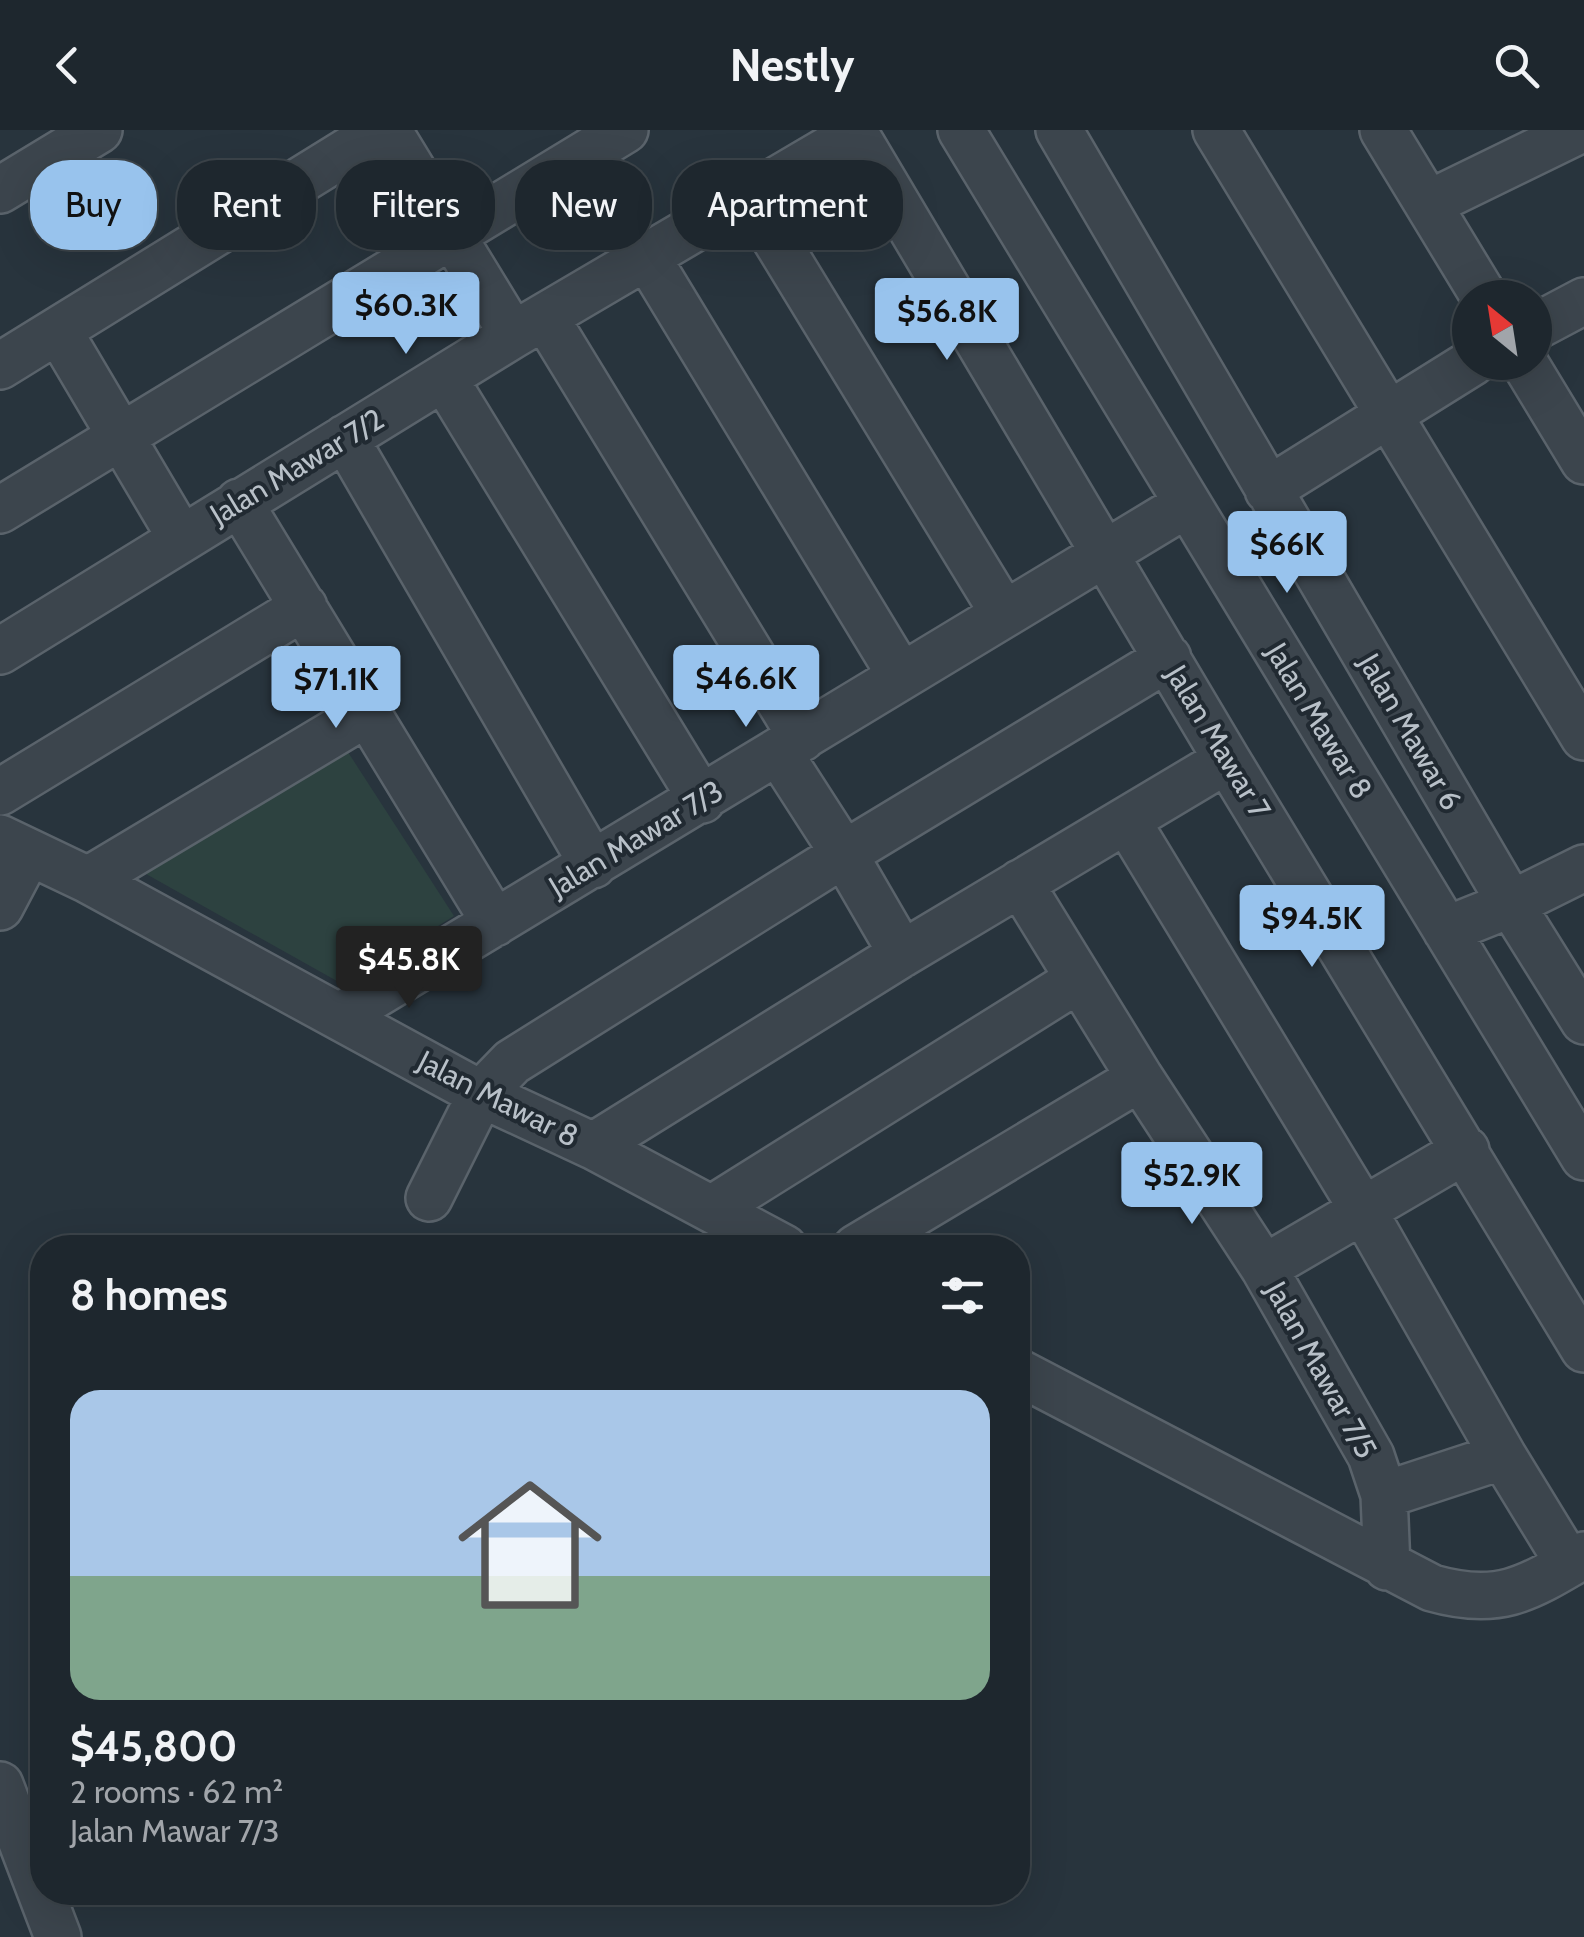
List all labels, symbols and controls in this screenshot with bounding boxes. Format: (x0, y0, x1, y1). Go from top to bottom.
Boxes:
icon: back (40, 38, 95, 93)
text: Nestly (730, 38, 854, 92)
icon: search (1489, 38, 1544, 93)
chip: Buy (30, 160, 157, 250)
chip: Rent (177, 160, 316, 250)
chip: Filters (336, 160, 495, 250)
chip: New (515, 160, 652, 250)
chip: Apartment (672, 160, 903, 250)
pin: $60.3K (325, 272, 487, 357)
pin: $56.8K (866, 278, 1028, 363)
north arrow (1452, 280, 1552, 380)
map controls (1452, 280, 1552, 380)
text: $60.3K (354, 285, 458, 324)
text: $56.8K (897, 291, 997, 330)
street label: Jalan Mawar 7/2 (202, 400, 390, 533)
pin: $66K (1228, 511, 1346, 596)
text: $66K (1250, 524, 1324, 563)
street label: Jalan Mawar 8 (1258, 635, 1380, 805)
pin: $46.6K (665, 645, 827, 730)
pin: $71.1K (255, 646, 417, 731)
street label: Jalan Mawar 6 (1350, 646, 1470, 816)
text: $46.6K (695, 658, 797, 697)
street label: Jalan Mawar 7 (1158, 658, 1279, 825)
text: $71.1K (293, 659, 379, 698)
street label: Jalan Mawar 7/3 (541, 772, 730, 906)
pin: $94.5K (1231, 885, 1393, 970)
text: $94.5K (1262, 898, 1362, 937)
pin: $45.8K (328, 926, 490, 1011)
text: $45.8K (358, 939, 460, 978)
street label: Jalan Mawar 8 (411, 1042, 585, 1155)
pin: $52.9K (1111, 1142, 1273, 1227)
text: $52.9K (1143, 1155, 1241, 1194)
icon: filters (935, 1268, 990, 1323)
text: 8 homes (70, 1269, 228, 1321)
street label: Jalan Mawar 7/5 (1257, 1274, 1385, 1465)
icon: home (440, 1455, 620, 1635)
text: $45,800 (70, 1720, 237, 1772)
text: 2 rooms · 62 m² (70, 1772, 283, 1811)
text: Jalan Mawar 7/3 (70, 1811, 280, 1850)

